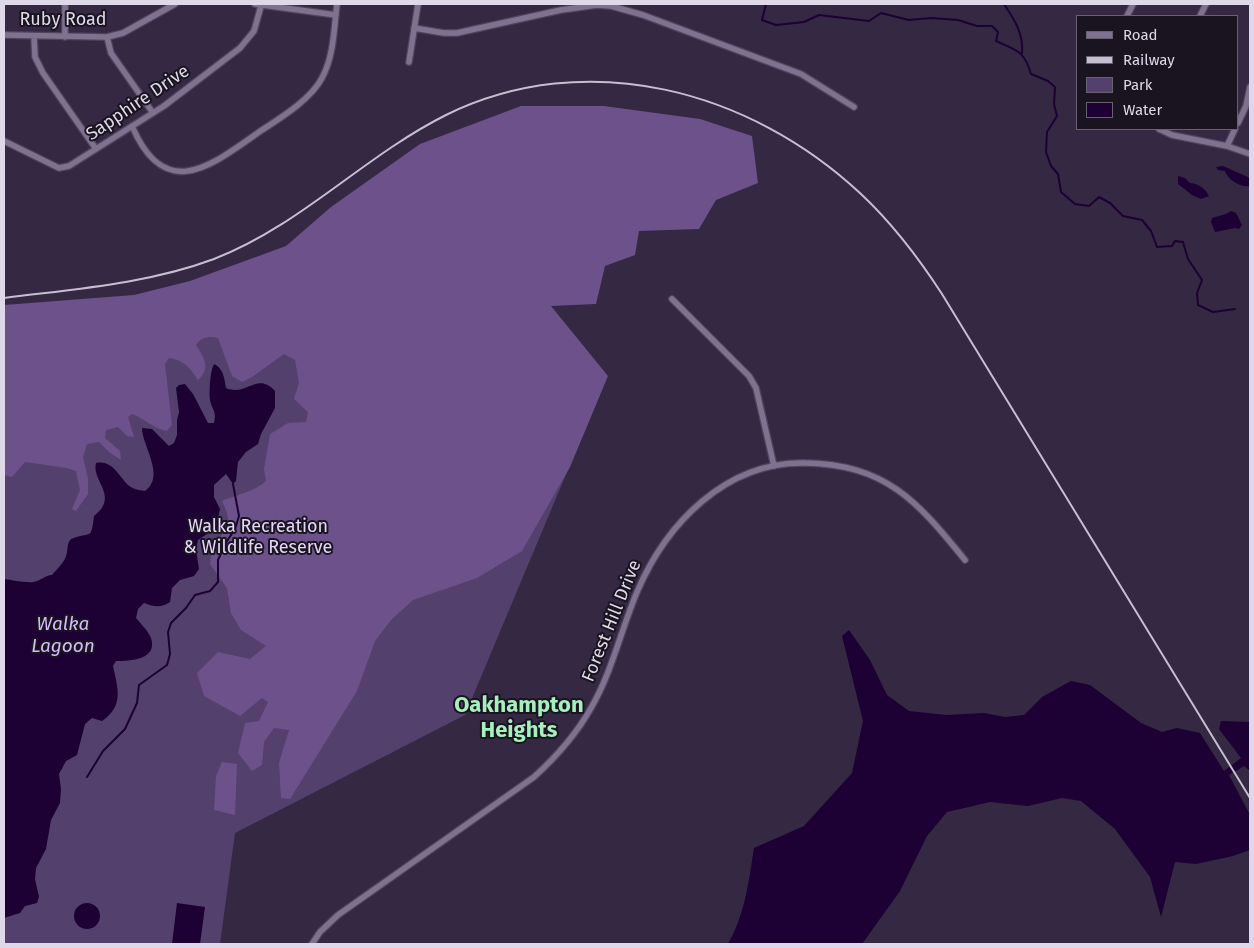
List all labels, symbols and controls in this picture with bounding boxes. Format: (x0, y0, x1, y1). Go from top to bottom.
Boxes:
street label: Ruby Road (19, 9, 107, 31)
legend (1076, 15, 1239, 130)
text: Road (1123, 26, 1158, 44)
text: Railway (1123, 51, 1175, 69)
street label: Sapphire Drive (82, 61, 194, 145)
text: Park (1123, 76, 1153, 94)
text: Water (1123, 101, 1162, 119)
park label: Walka Recreation & Wildlife Reserve (184, 516, 332, 558)
street label: Forest Hill Drive (578, 557, 646, 685)
water label: Walka Lagoon (31, 614, 95, 658)
district label: Oakhampton Heights (454, 693, 584, 744)

